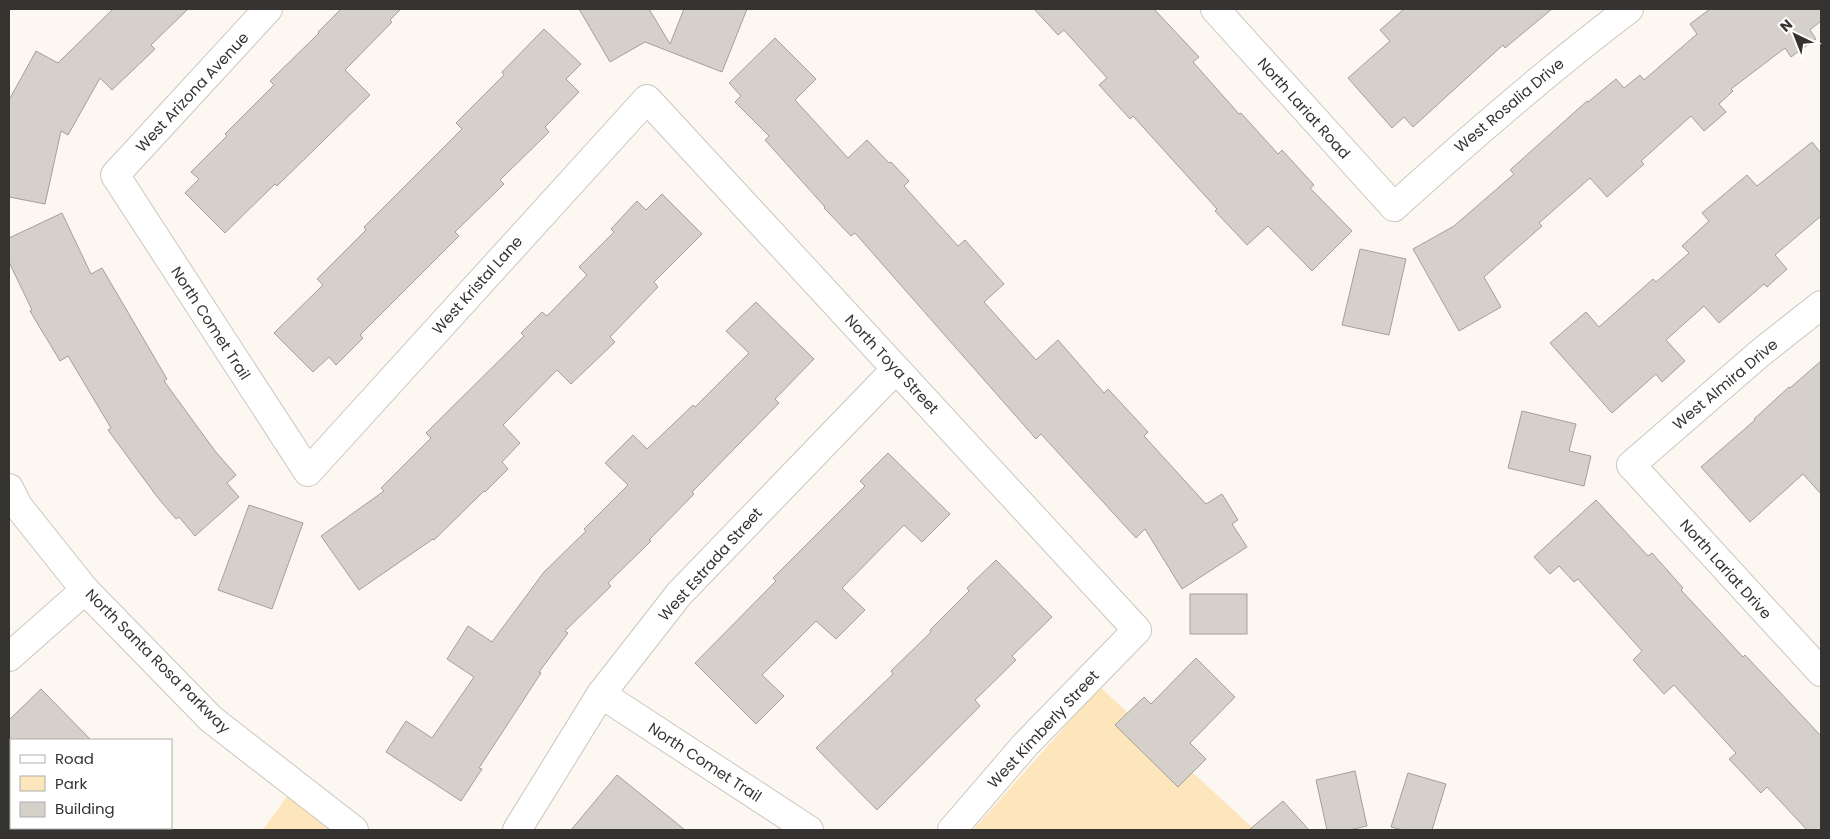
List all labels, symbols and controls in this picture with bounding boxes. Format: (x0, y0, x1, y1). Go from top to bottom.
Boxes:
north arrow (1770, 10, 1820, 60)
text: N (1775, 15, 1797, 36)
street label: West Arizona Avenue (131, 27, 253, 157)
street label: North Lariat Road (1253, 53, 1355, 163)
street label: West Rosalia Drive (1450, 53, 1568, 157)
street label: West Kristal Lane (427, 231, 527, 339)
street label: North Comet Trail (166, 262, 256, 384)
street label: North Toya Street (840, 310, 944, 418)
street label: West Almira Drive (1668, 334, 1782, 434)
street label: West Estrada Street (653, 503, 767, 625)
street label: North Lariat Drive (1675, 514, 1777, 624)
street label: North Santa Rosa Parkway (81, 584, 235, 738)
street label: West Kimberly Street (983, 665, 1103, 793)
street label: North Comet Trail (644, 717, 766, 807)
legend (10, 739, 172, 829)
text: Road (55, 748, 94, 769)
text: Park (55, 773, 87, 794)
text: Building (55, 798, 115, 819)

